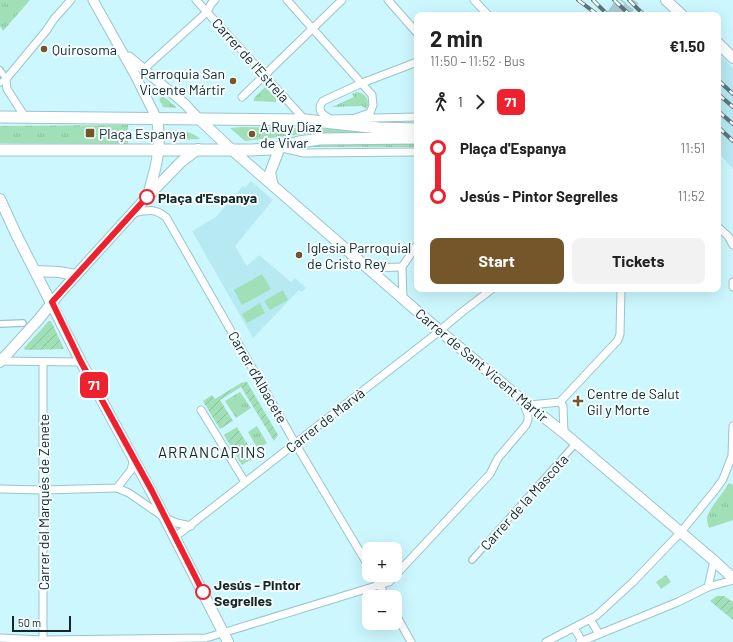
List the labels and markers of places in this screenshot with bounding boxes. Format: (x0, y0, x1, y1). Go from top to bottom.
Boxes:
place label: Quirosoma (52, 41, 117, 58)
marker: Quirosoma (39, 44, 49, 54)
place label: Parroquia San Vicente Mártir (140, 65, 225, 98)
marker: Parroquia San Vicente Mártir (228, 76, 238, 86)
place label: A Ruy Díaz de Vivar (260, 118, 322, 151)
place label: Plaça Espanya (99, 125, 186, 142)
marker: Plaça Espanya (84, 127, 96, 139)
marker: A Ruy Díaz de Vivar (247, 129, 257, 139)
marker: Plaça d'Espanya (139, 189, 155, 205)
place label: Plaça d'Espanya (158, 189, 257, 206)
place label: Iglesia Parroquial de Cristo Rey (307, 239, 411, 272)
marker: Iglesia Parroquial de Cristo Rey (294, 250, 304, 260)
place label: Centre de Salut Gil y Morte (587, 385, 680, 418)
marker: Centre de Salut Gil y Morte (572, 395, 584, 407)
place label: Jesús - Pintor Segrelles (214, 576, 301, 609)
marker: Jesús - Pintor Segrelles (195, 584, 211, 600)

